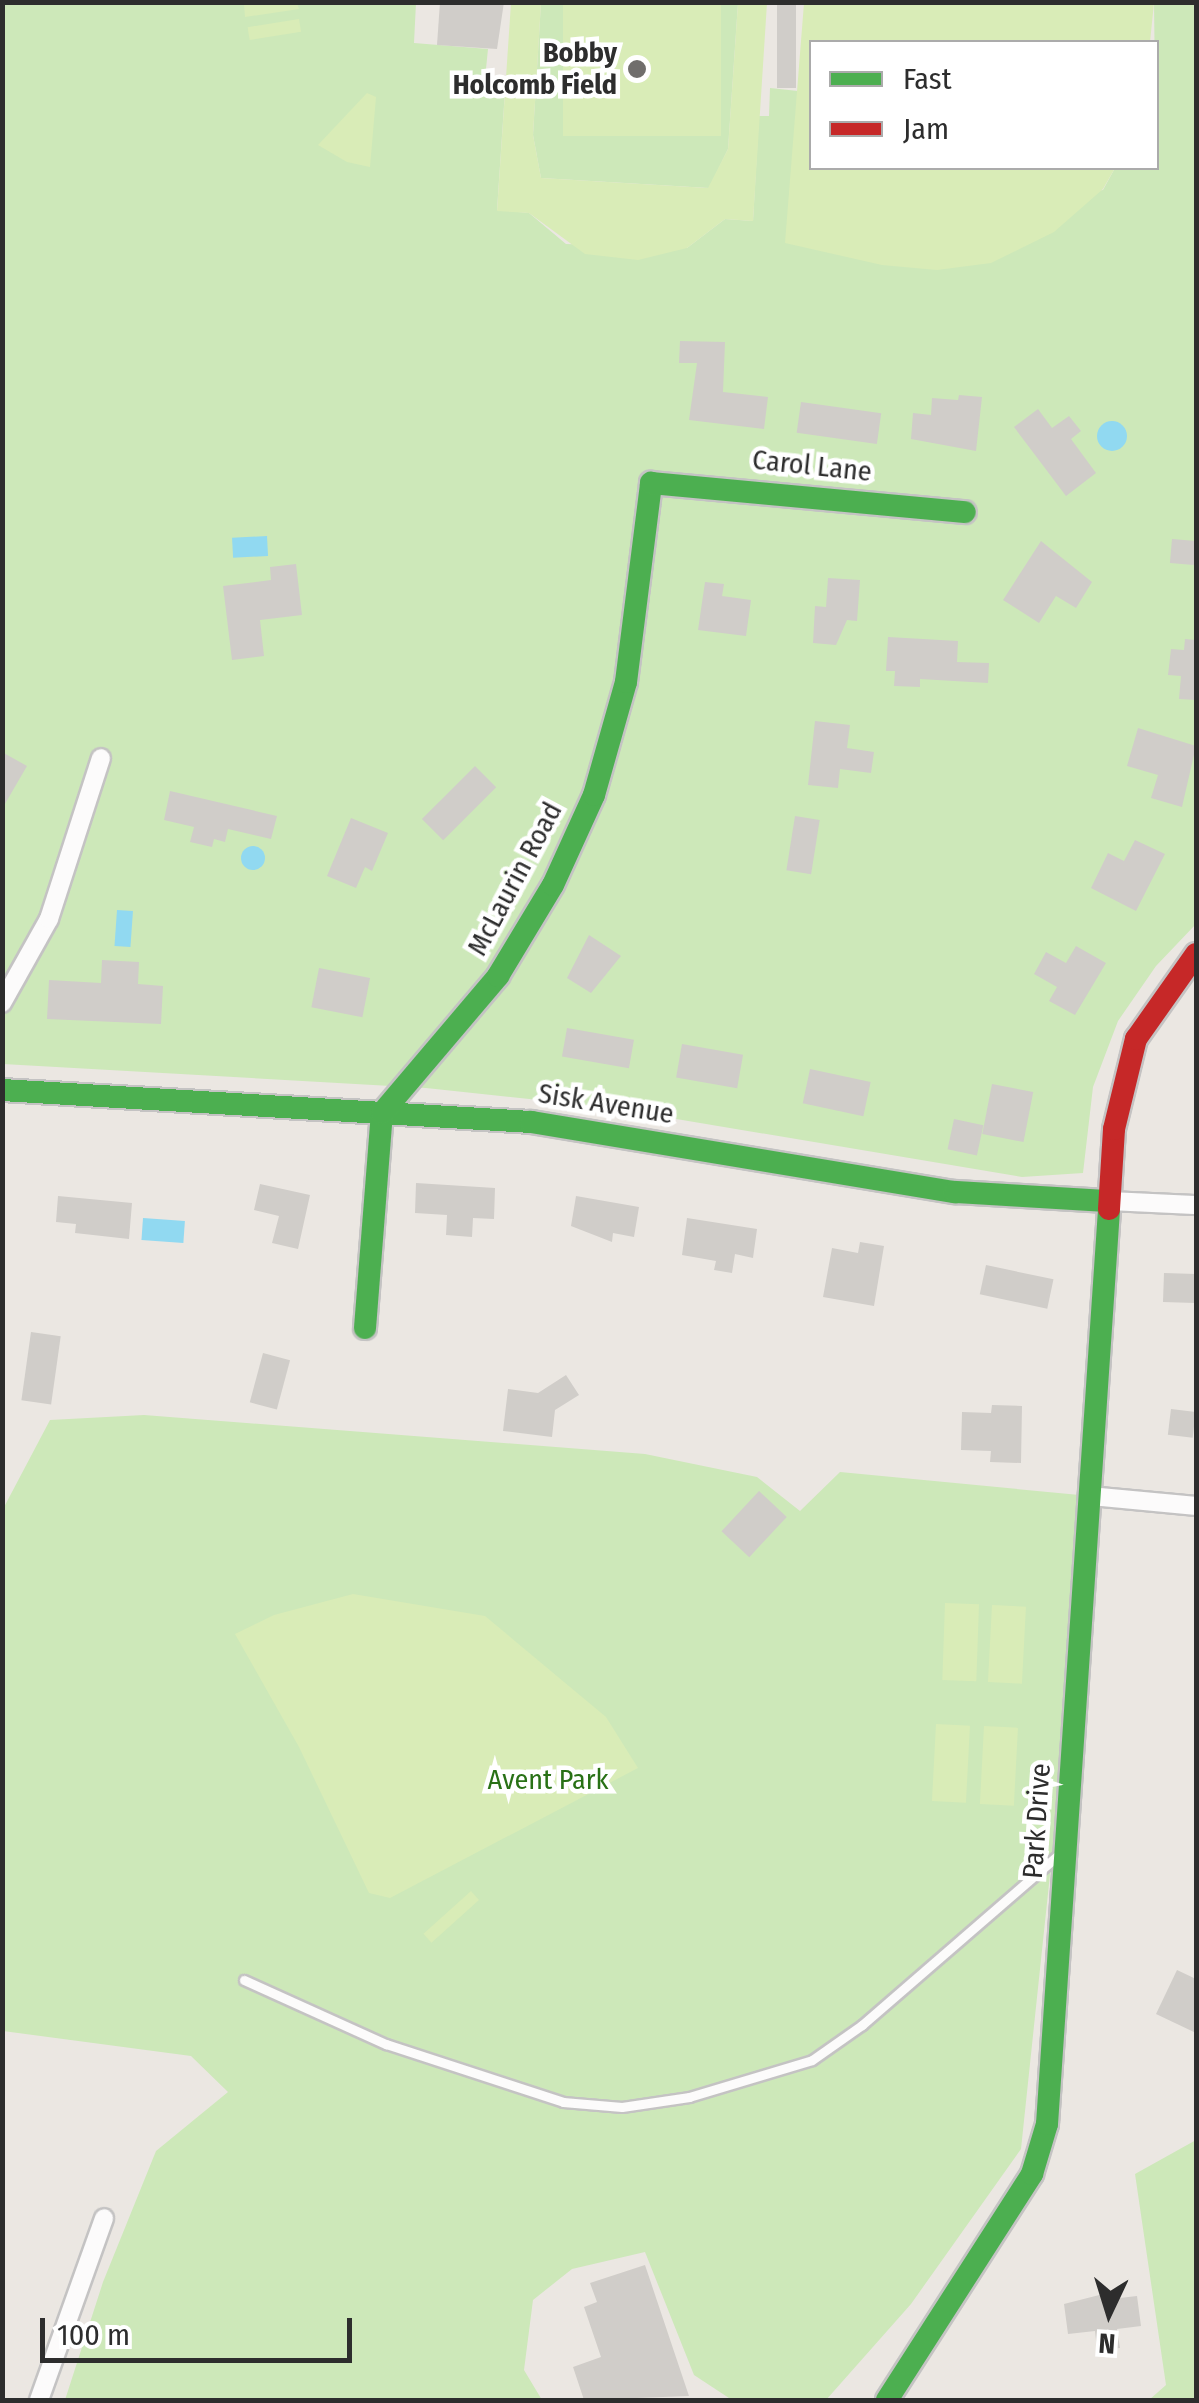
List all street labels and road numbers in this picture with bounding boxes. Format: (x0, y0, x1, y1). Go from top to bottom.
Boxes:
street label: Carol Lane (751, 443, 873, 489)
street label: McLaurin Road (461, 797, 569, 961)
street label: Sisk Avenue (536, 1077, 676, 1131)
street label: Park Drive (1016, 1762, 1058, 1880)

